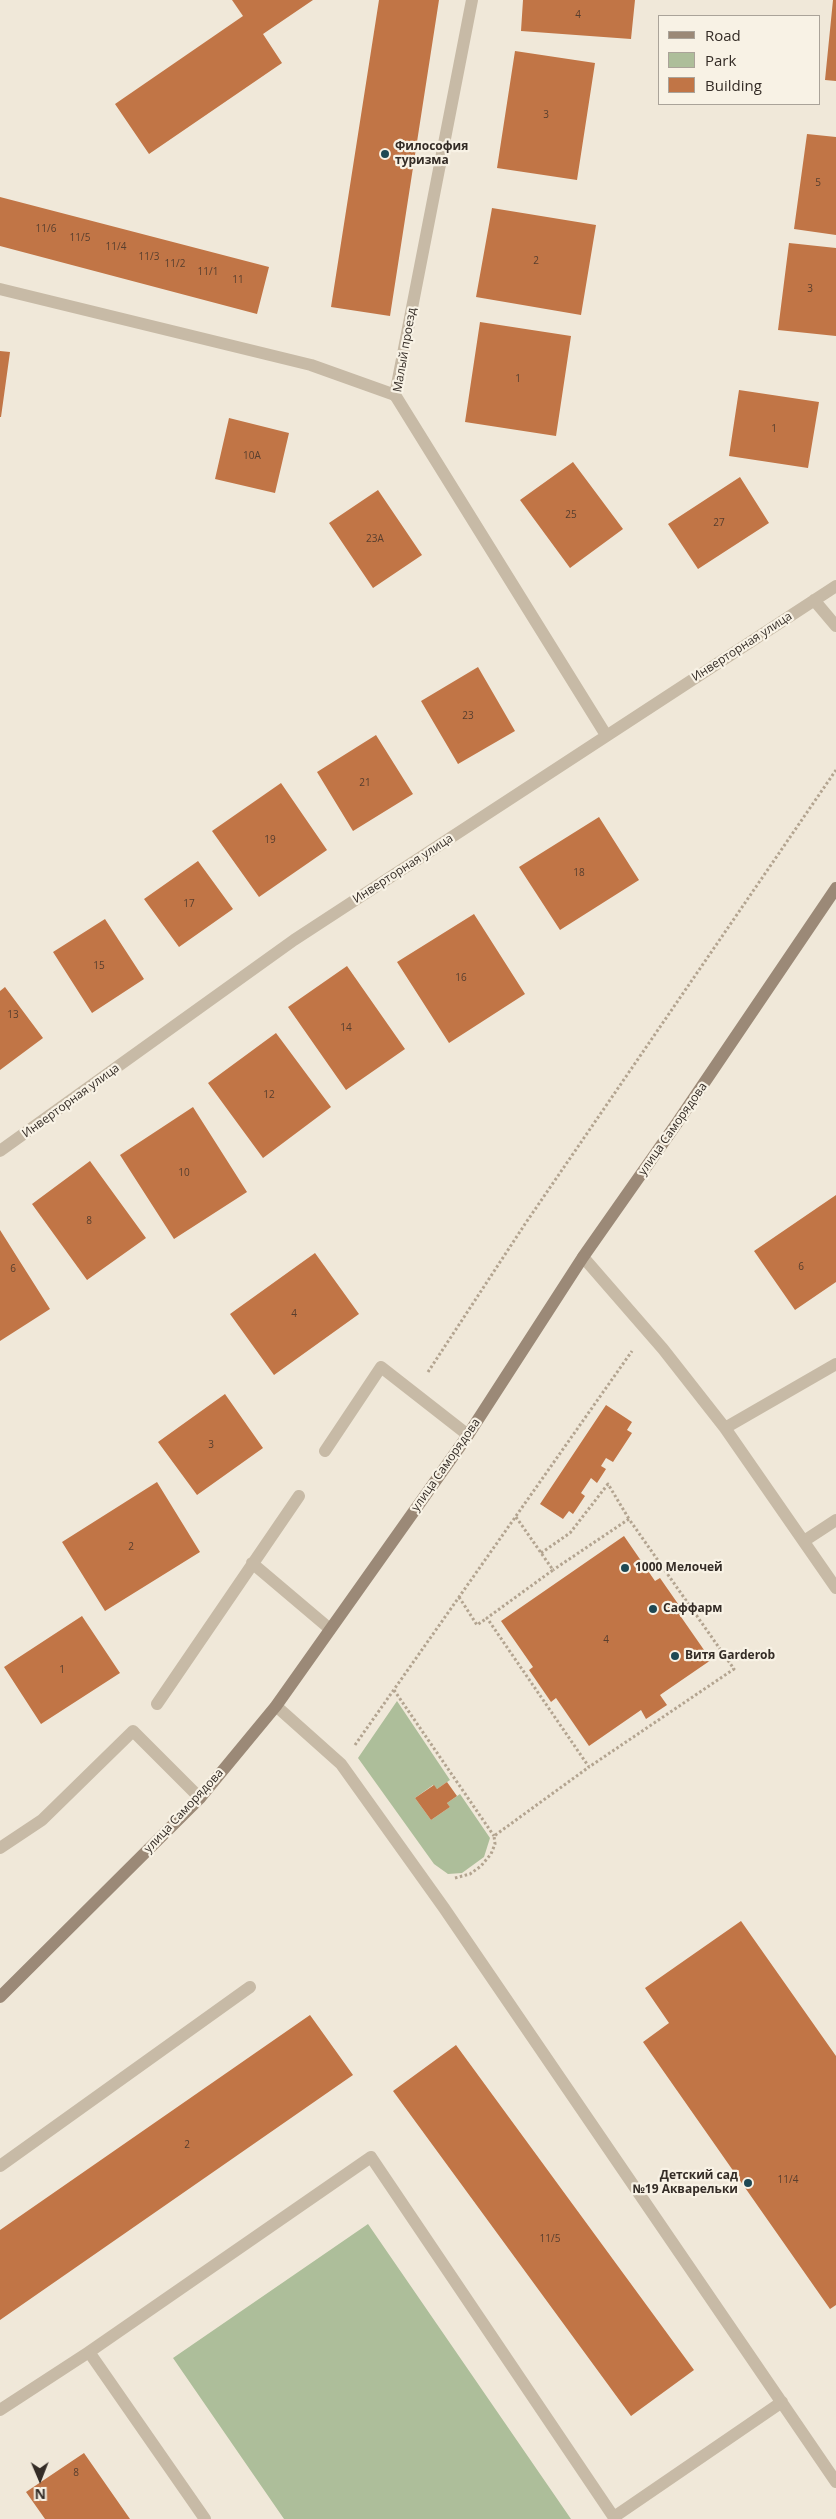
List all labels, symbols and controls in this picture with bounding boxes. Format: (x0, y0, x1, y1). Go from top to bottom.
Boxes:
house number: 4 (575, 9, 581, 21)
legend (658, 15, 821, 105)
text: Road (705, 25, 741, 45)
text: Park (705, 50, 736, 70)
text: Building (705, 75, 762, 95)
house number: 3 (543, 109, 549, 121)
place label: Философия туризма (395, 140, 468, 168)
marker: Философия туризма (379, 148, 391, 160)
house number: 5 (815, 177, 821, 189)
house number: 11/6 (36, 223, 56, 235)
house number: 11/5 (70, 232, 90, 244)
house number: 11/4 (106, 241, 126, 253)
house number: 11/3 (139, 251, 159, 263)
house number: 2 (533, 255, 539, 267)
house number: 11/2 (165, 258, 185, 270)
house number: 11/1 (198, 266, 218, 278)
house number: 11 (232, 274, 244, 286)
house number: 3 (807, 283, 813, 295)
street label: Малый проезд (390, 307, 420, 393)
house number: 1 (515, 373, 521, 385)
house number: 1 (771, 423, 777, 435)
house number: 10А (243, 450, 261, 462)
house number: 25 (565, 509, 577, 521)
house number: 27 (713, 517, 725, 529)
house number: 23А (366, 533, 384, 545)
street label: Инверторная улица (689, 609, 795, 685)
house number: 23 (462, 710, 474, 722)
house number: 21 (359, 777, 371, 789)
street label: Инверторная улица (350, 831, 456, 907)
house number: 19 (264, 834, 276, 846)
house number: 18 (573, 867, 585, 879)
house number: 17 (183, 898, 195, 910)
house number: 15 (93, 960, 105, 972)
house number: 16 (455, 972, 467, 984)
house number: 13 (7, 1009, 19, 1021)
house number: 14 (340, 1022, 352, 1034)
street label: Инверторная улица (20, 1061, 122, 1141)
street label: улица Саморядова (636, 1080, 710, 1178)
house number: 12 (263, 1089, 275, 1101)
house number: 10 (178, 1167, 190, 1179)
house number: 8 (86, 1215, 92, 1227)
house number: 6 (798, 1261, 804, 1273)
house number: 6 (10, 1263, 16, 1275)
house number: 4 (291, 1308, 297, 1320)
street label: улица Саморядова (409, 1416, 483, 1514)
house number: 3 (208, 1439, 214, 1451)
house number: 2 (128, 1541, 134, 1553)
place label: 1000 Мелочей (635, 1561, 723, 1575)
marker: 1000 Мелочей (619, 1562, 631, 1574)
place label: Саффарм (663, 1602, 722, 1616)
marker: Саффарм (647, 1603, 659, 1615)
house number: 4 (603, 1634, 609, 1646)
place label: Витя Garderob (685, 1649, 775, 1663)
marker: Витя Garderob (669, 1650, 681, 1662)
house number: 1 (59, 1664, 65, 1676)
street label: улица Саморядова (141, 1766, 227, 1856)
house number: 2 (184, 2139, 190, 2151)
place label: Детский сад №19 Акварельки (632, 2169, 738, 2197)
house number: 11/4 (778, 2174, 798, 2186)
marker: Детский сад №19 Акварельки (742, 2177, 754, 2189)
house number: 11/5 (540, 2233, 560, 2245)
north arrow (15, 2454, 65, 2504)
house number: 8 (73, 2467, 79, 2479)
text: N (34, 2485, 46, 2504)

